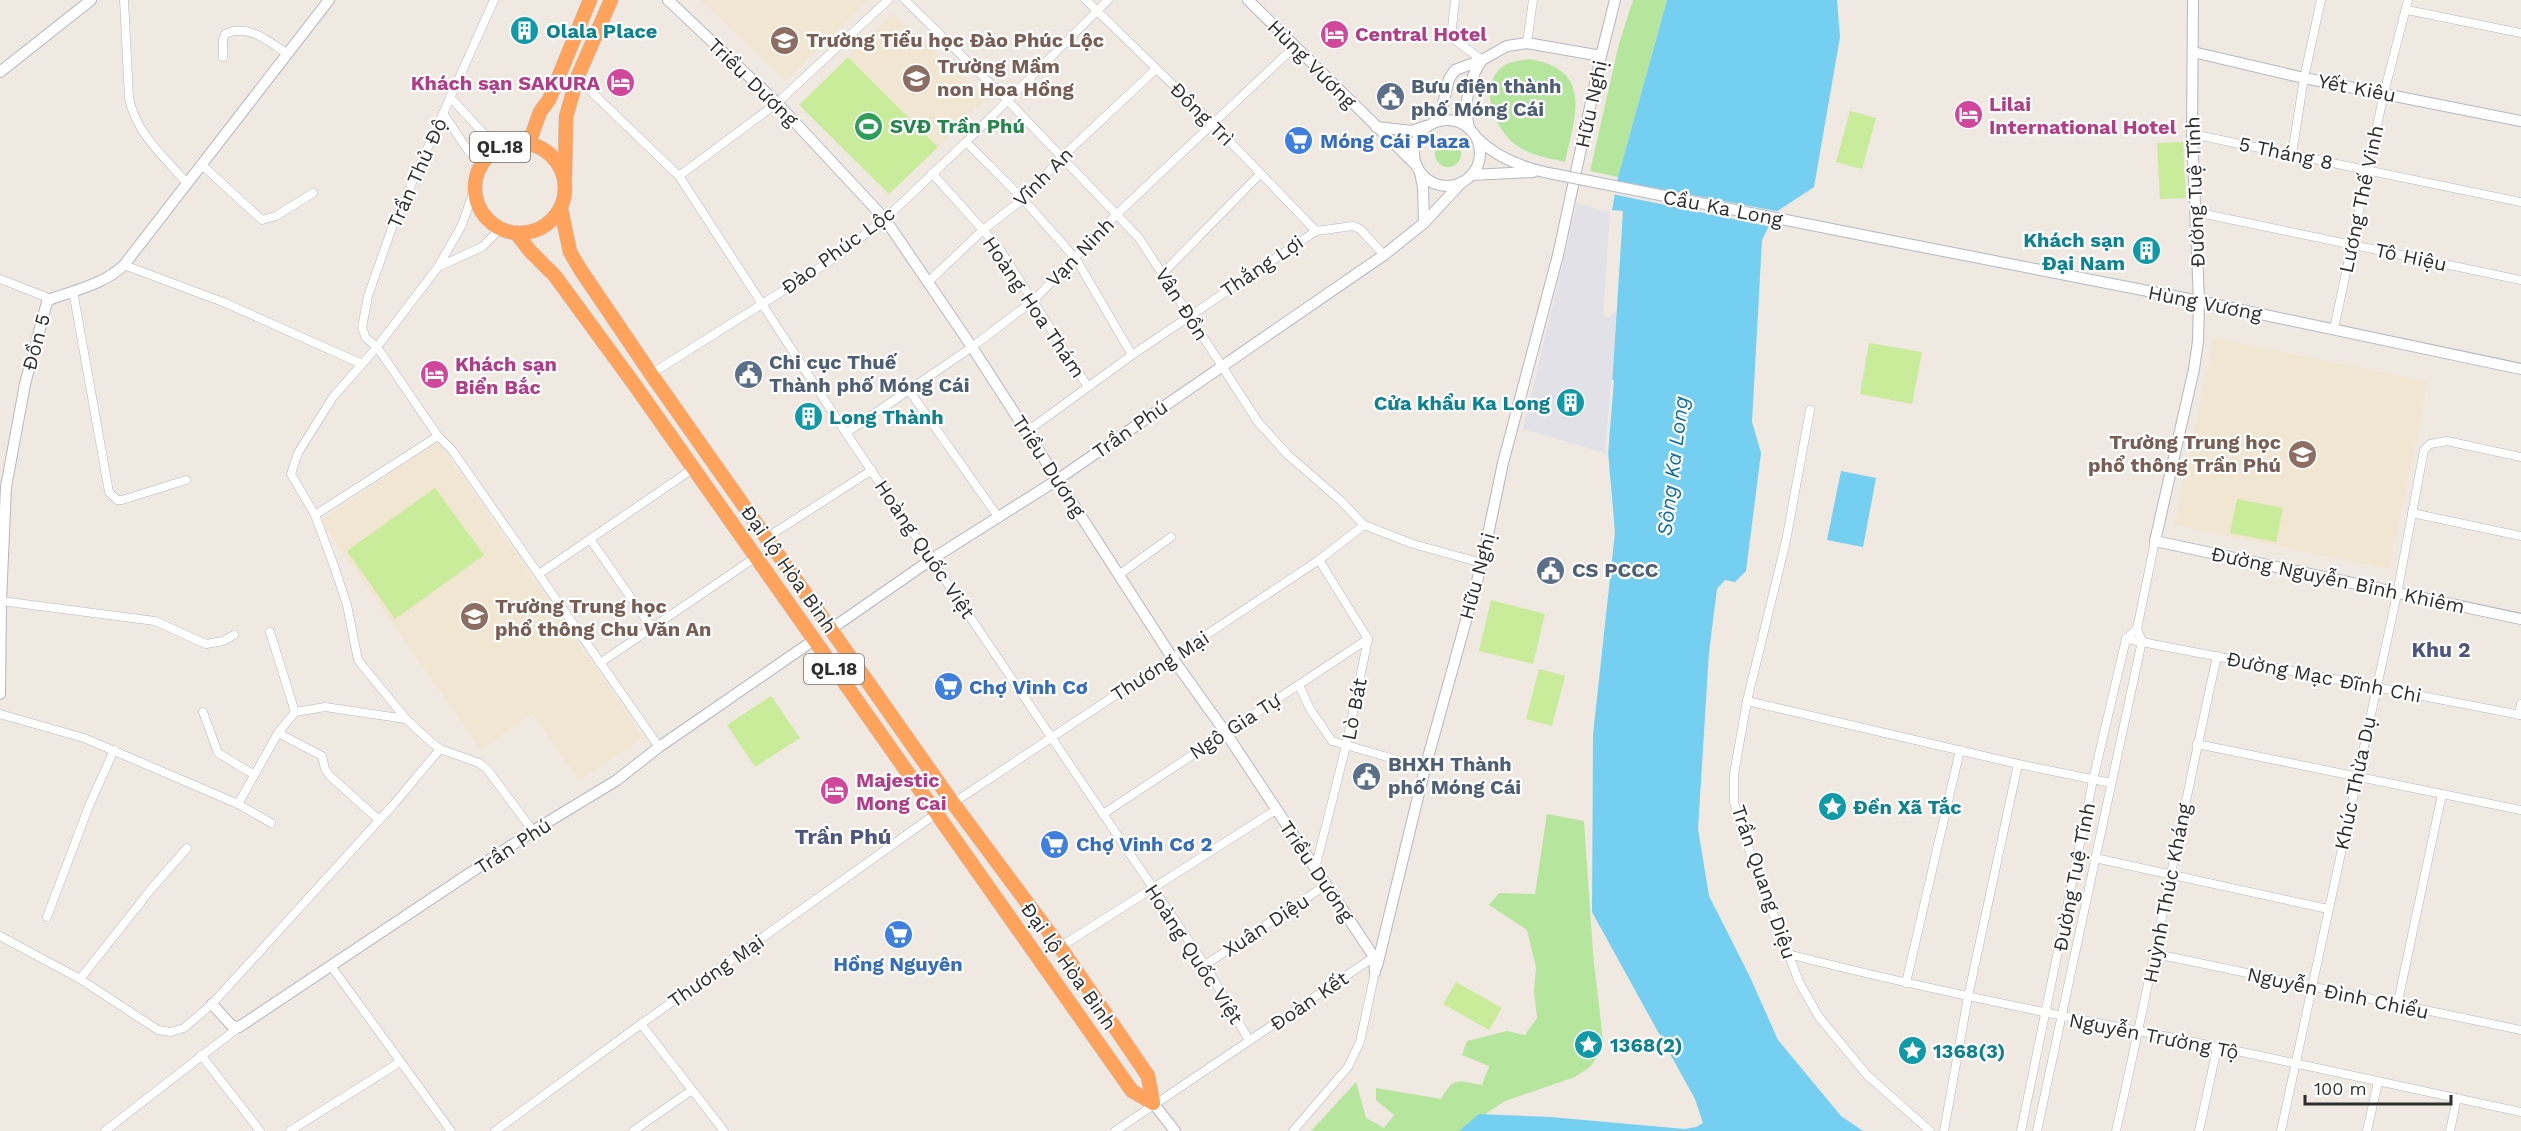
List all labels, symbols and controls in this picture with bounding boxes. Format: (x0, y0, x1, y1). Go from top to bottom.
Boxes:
building icon: Olala Place (509, 15, 541, 47)
street label: Hùng Vương (1263, 15, 1362, 114)
hotel icon: Central Hotel (1318, 18, 1350, 50)
place label: Olala Place (546, 19, 657, 43)
place label: Central Hotel (1355, 22, 1487, 46)
school or university icon: Trường Tiểu học Đào Phúc Lộc (769, 24, 801, 56)
place label: Trường Tiểu học Đào Phúc Lộc (806, 28, 1104, 52)
street label: Triều Dương (703, 33, 804, 131)
place label: Trường Mầm non Hoa Hồng (937, 54, 1074, 101)
street label: Hữu Nghị (1570, 58, 1612, 150)
school or university icon: Trường Mầm non Hoa Hồng (900, 62, 932, 94)
hotel icon: Khách sạn SAKURA (605, 67, 637, 99)
street label: Yết Kiêu (2316, 69, 2398, 107)
place label: Khách sạn SAKURA (411, 71, 600, 95)
place label: Bưu điện thành phố Móng Cái (1411, 74, 1561, 121)
street label: Đông Trì (1165, 77, 1239, 151)
public building icon: Bưu điện thành phố Móng Cái (1374, 81, 1406, 113)
place label: Lilai International Hotel (1989, 92, 2177, 139)
hotel icon: Lilai International Hotel (1952, 99, 1984, 131)
sports icon: SVĐ Trần Phú (853, 110, 885, 142)
street label: Trần Thủ Độ (382, 114, 452, 232)
place label: SVĐ Trần Phú (890, 114, 1025, 138)
street label: Đường Tuệ Tĩnh (2180, 116, 2210, 268)
street label: Lương Thế Vinh (2334, 123, 2388, 275)
supermarket icon: Móng Cái Plaza (1283, 125, 1315, 157)
place label: Móng Cái Plaza (1320, 129, 1470, 153)
street label: 5 Tháng 8 (2237, 131, 2335, 175)
road number: QL.18 (470, 132, 530, 162)
street label: Vĩnh An (1008, 142, 1078, 212)
street label: Cầu Ka Long (1661, 185, 1785, 231)
street label: Đào Phúc Lộc (776, 201, 900, 299)
street label: Vạn Ninh (1041, 212, 1119, 292)
place label: Khách sạn Đại Nam (2023, 228, 2125, 275)
street label: Thắng Lợi (1216, 230, 1308, 302)
street label: Hoàng Hoa Thám (978, 232, 1090, 382)
building icon: Khách sạn Đại Nam (2130, 235, 2162, 267)
street label: Tô Hiệu (2373, 238, 2449, 276)
street label: Vân Đồn (1150, 263, 1214, 345)
street label: Hùng Vương (2146, 280, 2264, 326)
street label: Đồn 5 (17, 311, 55, 373)
place label: Chi cục Thuế Thành phố Móng Cái (769, 350, 970, 397)
place label: Khách sạn Biển Bắc (455, 352, 557, 399)
public building icon: Chi cục Thuế Thành phố Móng Cái (732, 358, 764, 390)
hotel icon: Khách sạn Biển Bắc (418, 359, 450, 391)
building icon: Cửa khẩu Ka Long (1555, 387, 1587, 419)
place label: Cửa khẩu Ka Long (1374, 391, 1551, 415)
street label: Trần Phú (1088, 394, 1172, 464)
water label: Sông Ka Long (1652, 394, 1694, 537)
building icon: Long Thành (792, 401, 824, 433)
place label: Long Thành (829, 405, 944, 429)
street label: Triều Dương (1007, 411, 1091, 522)
place label: Trường Trung học phổ thông Trần Phú (2088, 430, 2281, 477)
school or university icon: Trường Trung học phổ thông Trần Phú (2286, 438, 2318, 470)
street label: Hoàng Quốc Việt (870, 475, 981, 623)
street label: Đại lộ Hòa Bình (736, 500, 842, 638)
street label: Hữu Nghị (1454, 530, 1500, 622)
street label: Đường Nguyễn Bỉnh Khiêm (2209, 541, 2467, 619)
public building icon: CS PCCC (1535, 554, 1567, 586)
place label: CS PCCC (1572, 558, 1659, 582)
place label: Trường Trung học phổ thông Chu Văn An (495, 594, 711, 641)
school or university icon: Trường Trung học phổ thông Chu Văn An (458, 601, 490, 633)
street label: Thương Mại (1107, 625, 1213, 707)
district label: Khu 2 (2411, 637, 2471, 662)
street label: Đường Mạc Đĩnh Chi (2224, 646, 2424, 708)
road number: QL.18 (804, 654, 864, 684)
supermarket icon: Chợ Vinh Cơ (932, 671, 964, 703)
place label: Chợ Vinh Cơ (969, 675, 1088, 699)
street label: Lò Bát (1336, 675, 1372, 742)
street label: Ngô Gia Tự (1185, 687, 1286, 764)
street label: Khúc Thừa Dụ (2329, 714, 2381, 852)
place label: BHXH Thành phố Móng Cái (1388, 752, 1521, 799)
public building icon: BHXH Thành phố Móng Cái (1351, 760, 1383, 792)
place label: Majestic Mong Cai (856, 768, 946, 815)
hotel icon: Majestic Mong Cai (819, 775, 851, 807)
place icon: Đền Xã Tắc (1816, 791, 1848, 823)
place label: Đền Xã Tắc (1853, 795, 1962, 819)
street label: Đường Tuệ Tĩnh (2048, 801, 2100, 953)
street label: Huỳnh Thúc Kháng (2138, 801, 2196, 985)
street label: Trần Quang Diệu (1726, 802, 1802, 962)
street label: Trần Phú (470, 813, 556, 879)
street label: Triều Dương (1274, 816, 1360, 926)
district label: Trần Phú (795, 824, 891, 849)
supermarket icon: Chợ Vinh Cơ 2 (1039, 828, 1071, 860)
place label: Chợ Vinh Cơ 2 (1076, 832, 1212, 856)
street label: Hoàng Quốc Việt (1140, 879, 1249, 1029)
street label: Xuân Diệu (1218, 888, 1314, 962)
street label: Đại lộ Hòa Bình (1016, 897, 1122, 1035)
supermarket icon: Hồng Nguyên (882, 918, 914, 950)
street label: Thương Mại (663, 929, 769, 1013)
place label: Hồng Nguyên (833, 952, 963, 976)
street label: Nguyễn Đình Chiểu (2245, 962, 2431, 1024)
street label: Đoàn Kết (1265, 966, 1353, 1036)
street label: Nguyễn Trường Tộ (2067, 1008, 2241, 1064)
place icon: 1368(2) (1573, 1029, 1605, 1061)
place label: 1368(2) (1610, 1033, 1683, 1057)
place icon: 1368(3) (1896, 1035, 1928, 1067)
place label: 1368(3) (1933, 1039, 2005, 1063)
scale bar (2305, 1068, 2450, 1106)
text: 100 m (2314, 1078, 2367, 1099)

